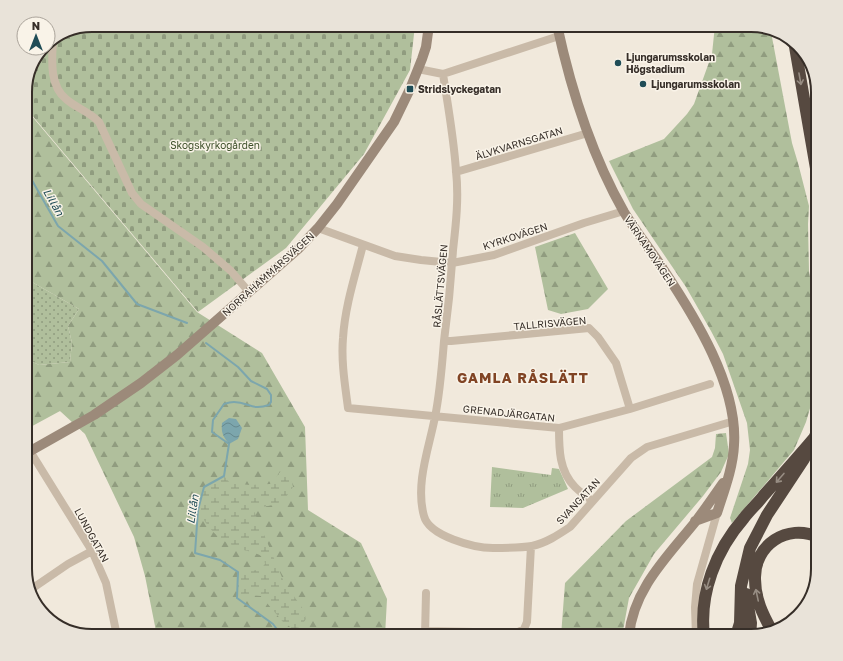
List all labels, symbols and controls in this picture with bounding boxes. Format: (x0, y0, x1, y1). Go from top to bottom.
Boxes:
north arrow (16, 16, 56, 56)
text: N (32, 19, 40, 32)
place label: Ljungarumsskolan Högstadium (626, 51, 715, 75)
marker: Ljungarumsskolan Högstadium (613, 58, 623, 68)
one-way arrow (796, 72, 804, 85)
place label: Ljungarumsskolan (651, 78, 740, 90)
marker: Ljungarumsskolan (638, 79, 648, 89)
place label: Stridslyckegatan (418, 83, 501, 95)
marker: Stridslyckegatan (405, 84, 415, 94)
street label: ÄLVKVARNSGATAN (474, 123, 564, 162)
park label: Skogskyrkogården (170, 139, 260, 151)
water label: Lillån (41, 186, 68, 219)
street label: VÄRNAMOVÄGEN (622, 213, 679, 289)
street label: KYRKOVÄGEN (481, 219, 549, 252)
street label: NORRAHAMMARSVÄGEN (219, 229, 316, 318)
street label: RÅSLÄTTSVÄGEN (429, 244, 450, 328)
street label: TALLRISVÄGEN (513, 313, 587, 332)
district label: GAMLA RÅSLÄTT (457, 368, 589, 386)
street label: GRENADJÄRGATAN (462, 401, 556, 424)
one-way arrow (775, 472, 784, 483)
street label: SVANGATAN (554, 475, 602, 527)
water label: Lillån (183, 492, 201, 524)
street label: LUNDGATAN (72, 506, 112, 564)
one-way arrow (704, 578, 711, 591)
one-way arrow (752, 589, 760, 602)

